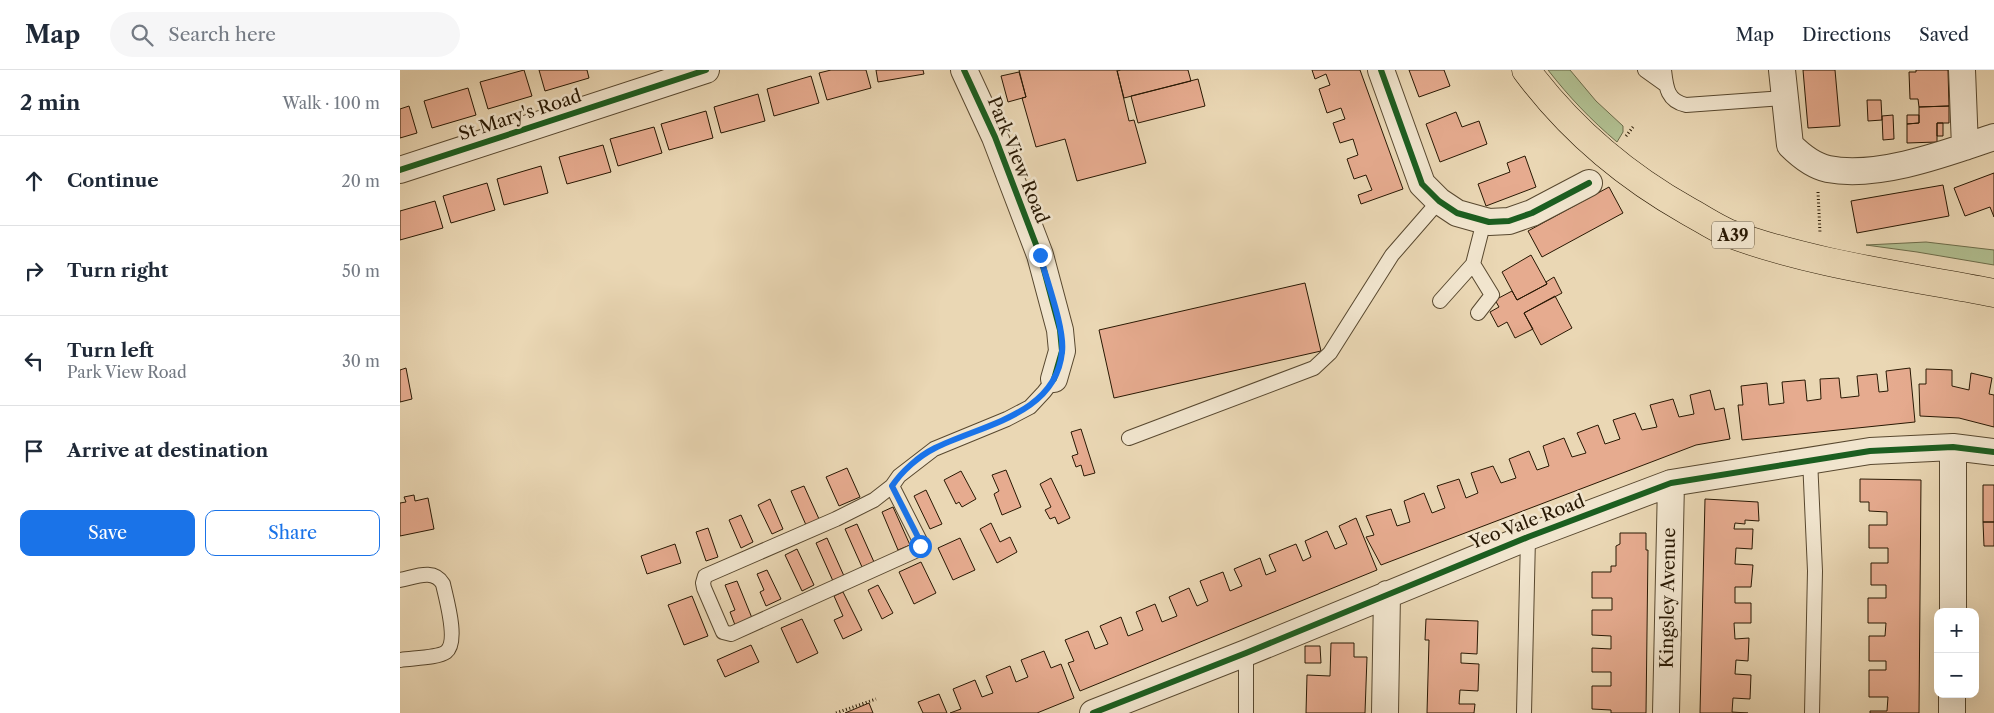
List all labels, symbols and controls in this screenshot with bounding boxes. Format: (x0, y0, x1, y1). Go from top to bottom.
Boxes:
search box (110, 12, 460, 57)
text: Map (25, 20, 80, 49)
icon: search (128, 21, 156, 49)
text: Search here (168, 23, 276, 46)
text: Map (1735, 24, 1774, 46)
text: Directions (1802, 24, 1891, 46)
text: Saved (1919, 24, 1969, 46)
street label: St Mary's Road (456, 85, 584, 145)
text: 2 min (20, 90, 80, 115)
text: Walk · 100 m (283, 93, 380, 113)
street label: Park View Road (983, 93, 1053, 227)
icon: ahead (20, 167, 48, 195)
text: Continue (67, 169, 159, 192)
text: 20 m (341, 171, 380, 191)
road number: A39 (1712, 222, 1754, 248)
route end (1029, 244, 1052, 267)
icon: right (20, 257, 48, 285)
text: Turn right (67, 259, 168, 282)
text: 50 m (342, 261, 380, 281)
text: Turn left (67, 339, 154, 362)
icon: left (20, 347, 48, 375)
text: 30 m (342, 351, 380, 371)
text: Park View Road (67, 362, 187, 382)
icon: arrive (20, 437, 48, 465)
text: Arrive at destination (67, 439, 268, 462)
street label: Yeo Vale Road (1465, 490, 1588, 554)
button: Save (20, 510, 195, 556)
button: Share (205, 510, 380, 556)
street label: Kingsley Avenue (1656, 527, 1680, 669)
route start (909, 535, 932, 558)
map controls (1934, 608, 1979, 698)
button: + (1934, 608, 1979, 653)
button: − (1934, 653, 1979, 698)

